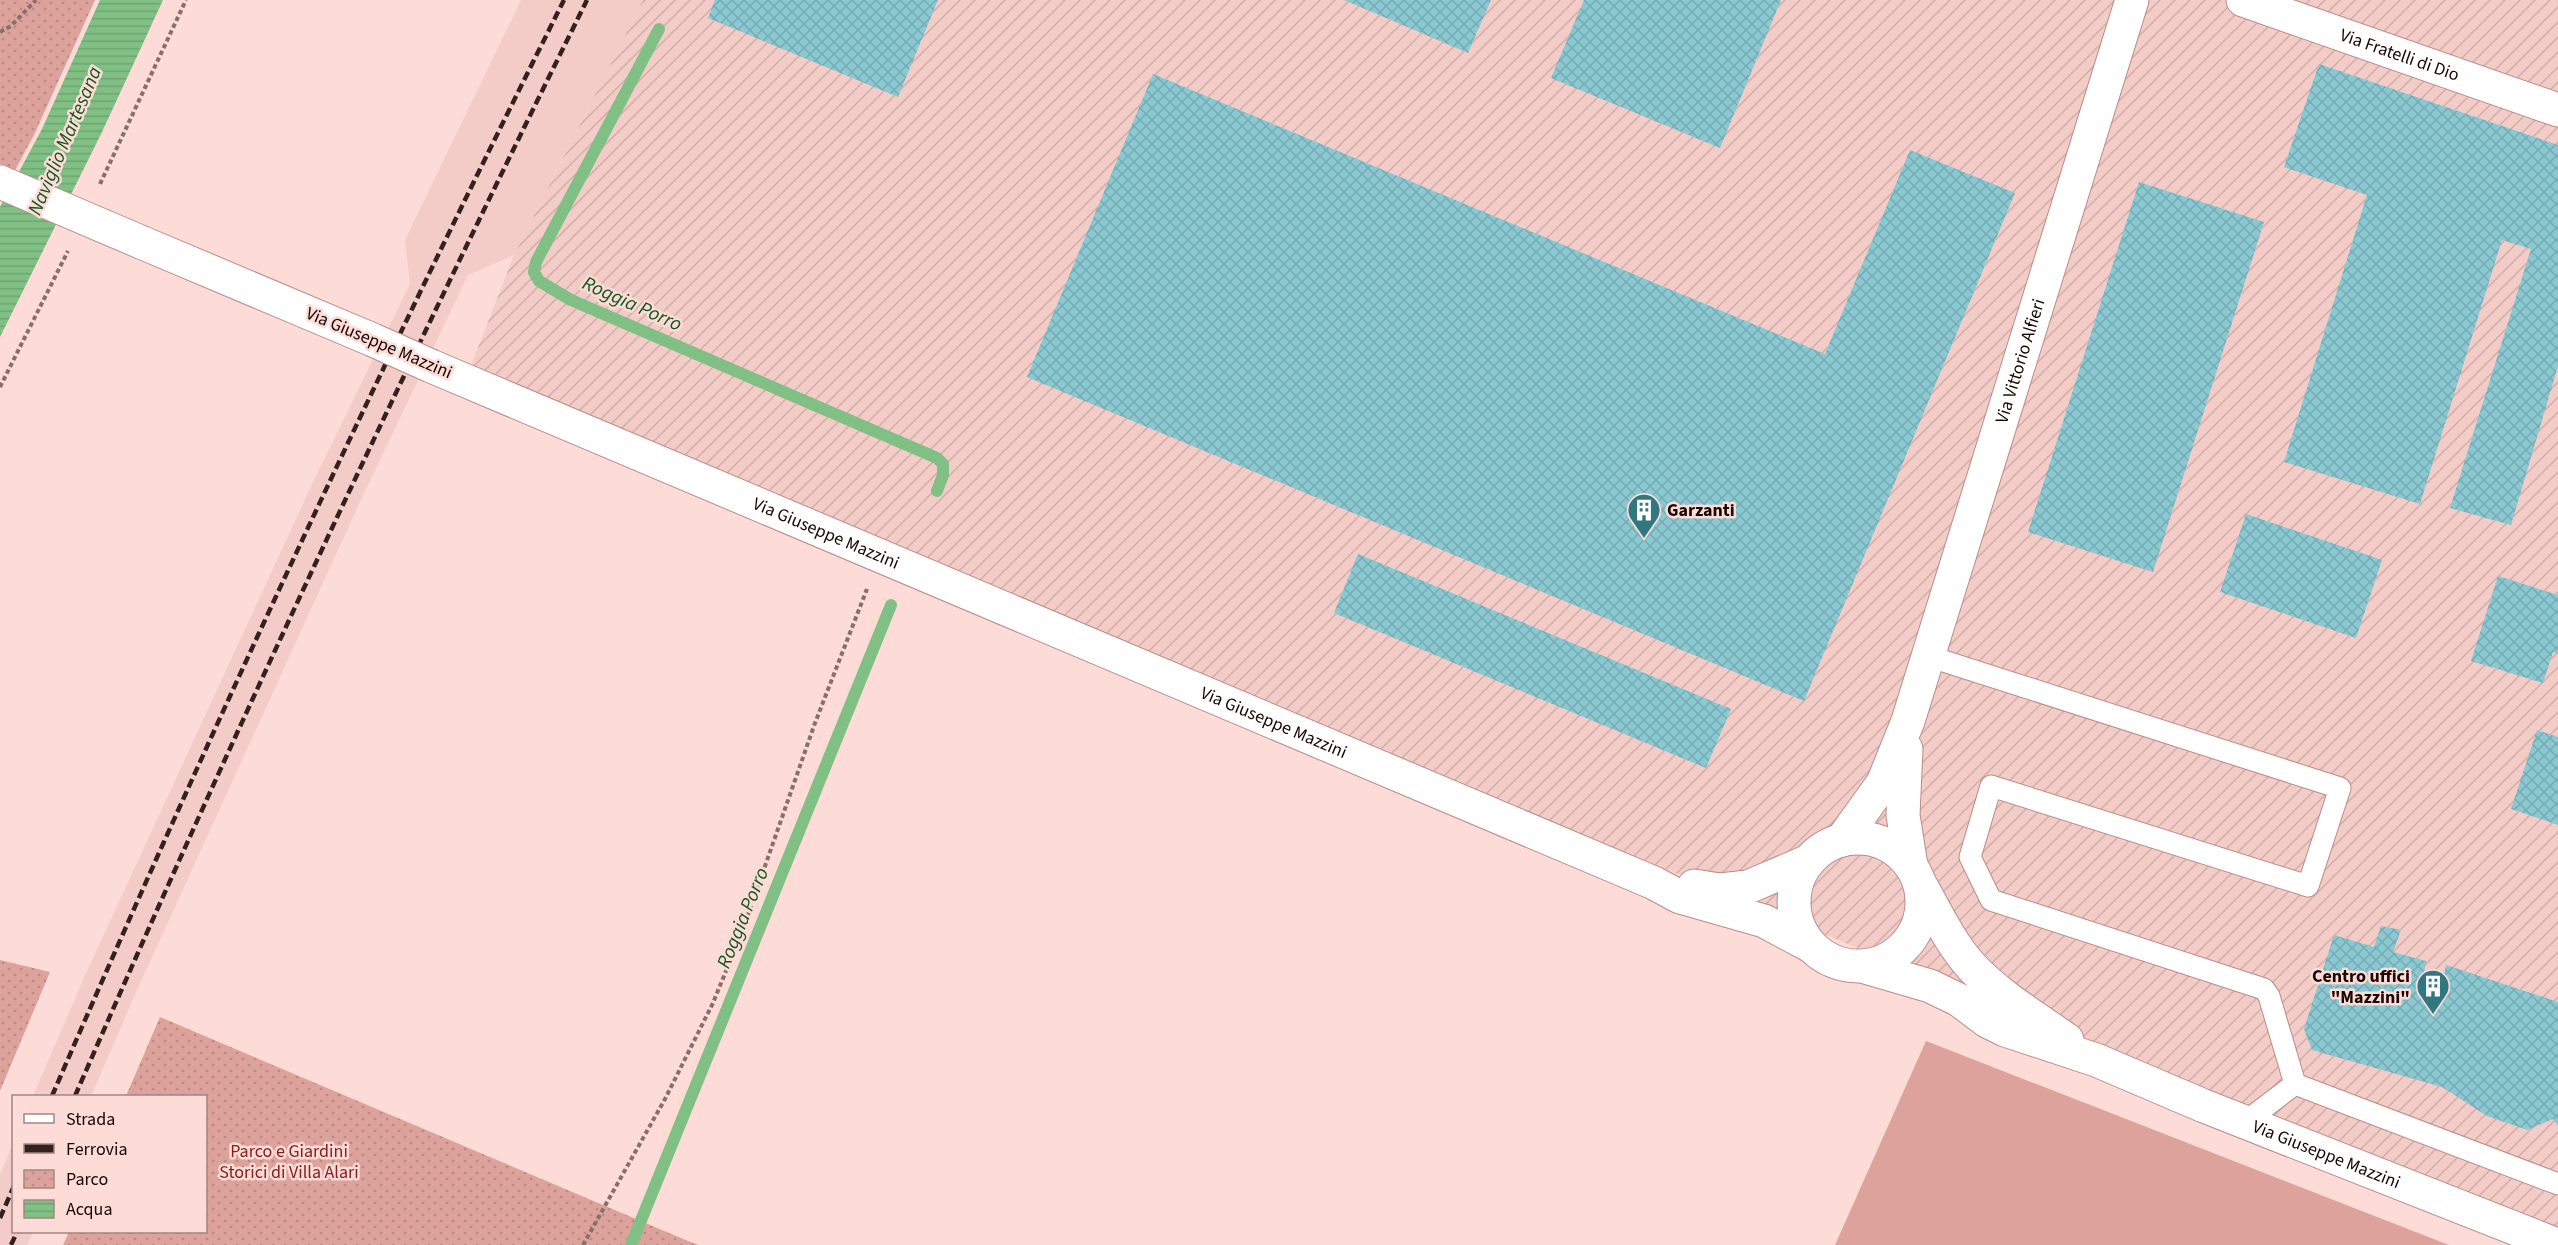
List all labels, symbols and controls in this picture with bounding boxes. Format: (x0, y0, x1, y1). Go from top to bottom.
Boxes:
street label: Via Fratelli di Dio (2337, 22, 2463, 87)
water label: Naviglio Martesana (21, 62, 109, 220)
water label: Roggia Porro (578, 270, 686, 338)
street label: Via Vittorio Alfieri (1989, 296, 2051, 426)
street label: Via Giuseppe Mazzini (302, 301, 456, 385)
street label: Via Giuseppe Mazzini (749, 491, 903, 575)
building icon: Garzanti (1626, 492, 1662, 539)
place label: Garzanti (1667, 498, 1735, 523)
street label: Via Giuseppe Mazzini (1197, 680, 1351, 764)
water label: Roggia Porro (710, 863, 776, 973)
place label: Centro uffici "Mazzini" (2312, 964, 2410, 1010)
building icon: Centro uffici "Mazzini" (2415, 968, 2451, 1015)
legend (12, 1095, 207, 1233)
text: Strada (66, 1107, 115, 1132)
street label: Via Giuseppe Mazzini (2249, 1114, 2404, 1195)
text: Ferrovia (66, 1137, 127, 1162)
park label: Parco e Giardini Storici di Villa Alari (219, 1139, 359, 1185)
text: Parco (66, 1167, 108, 1192)
text: Acqua (66, 1197, 112, 1222)

